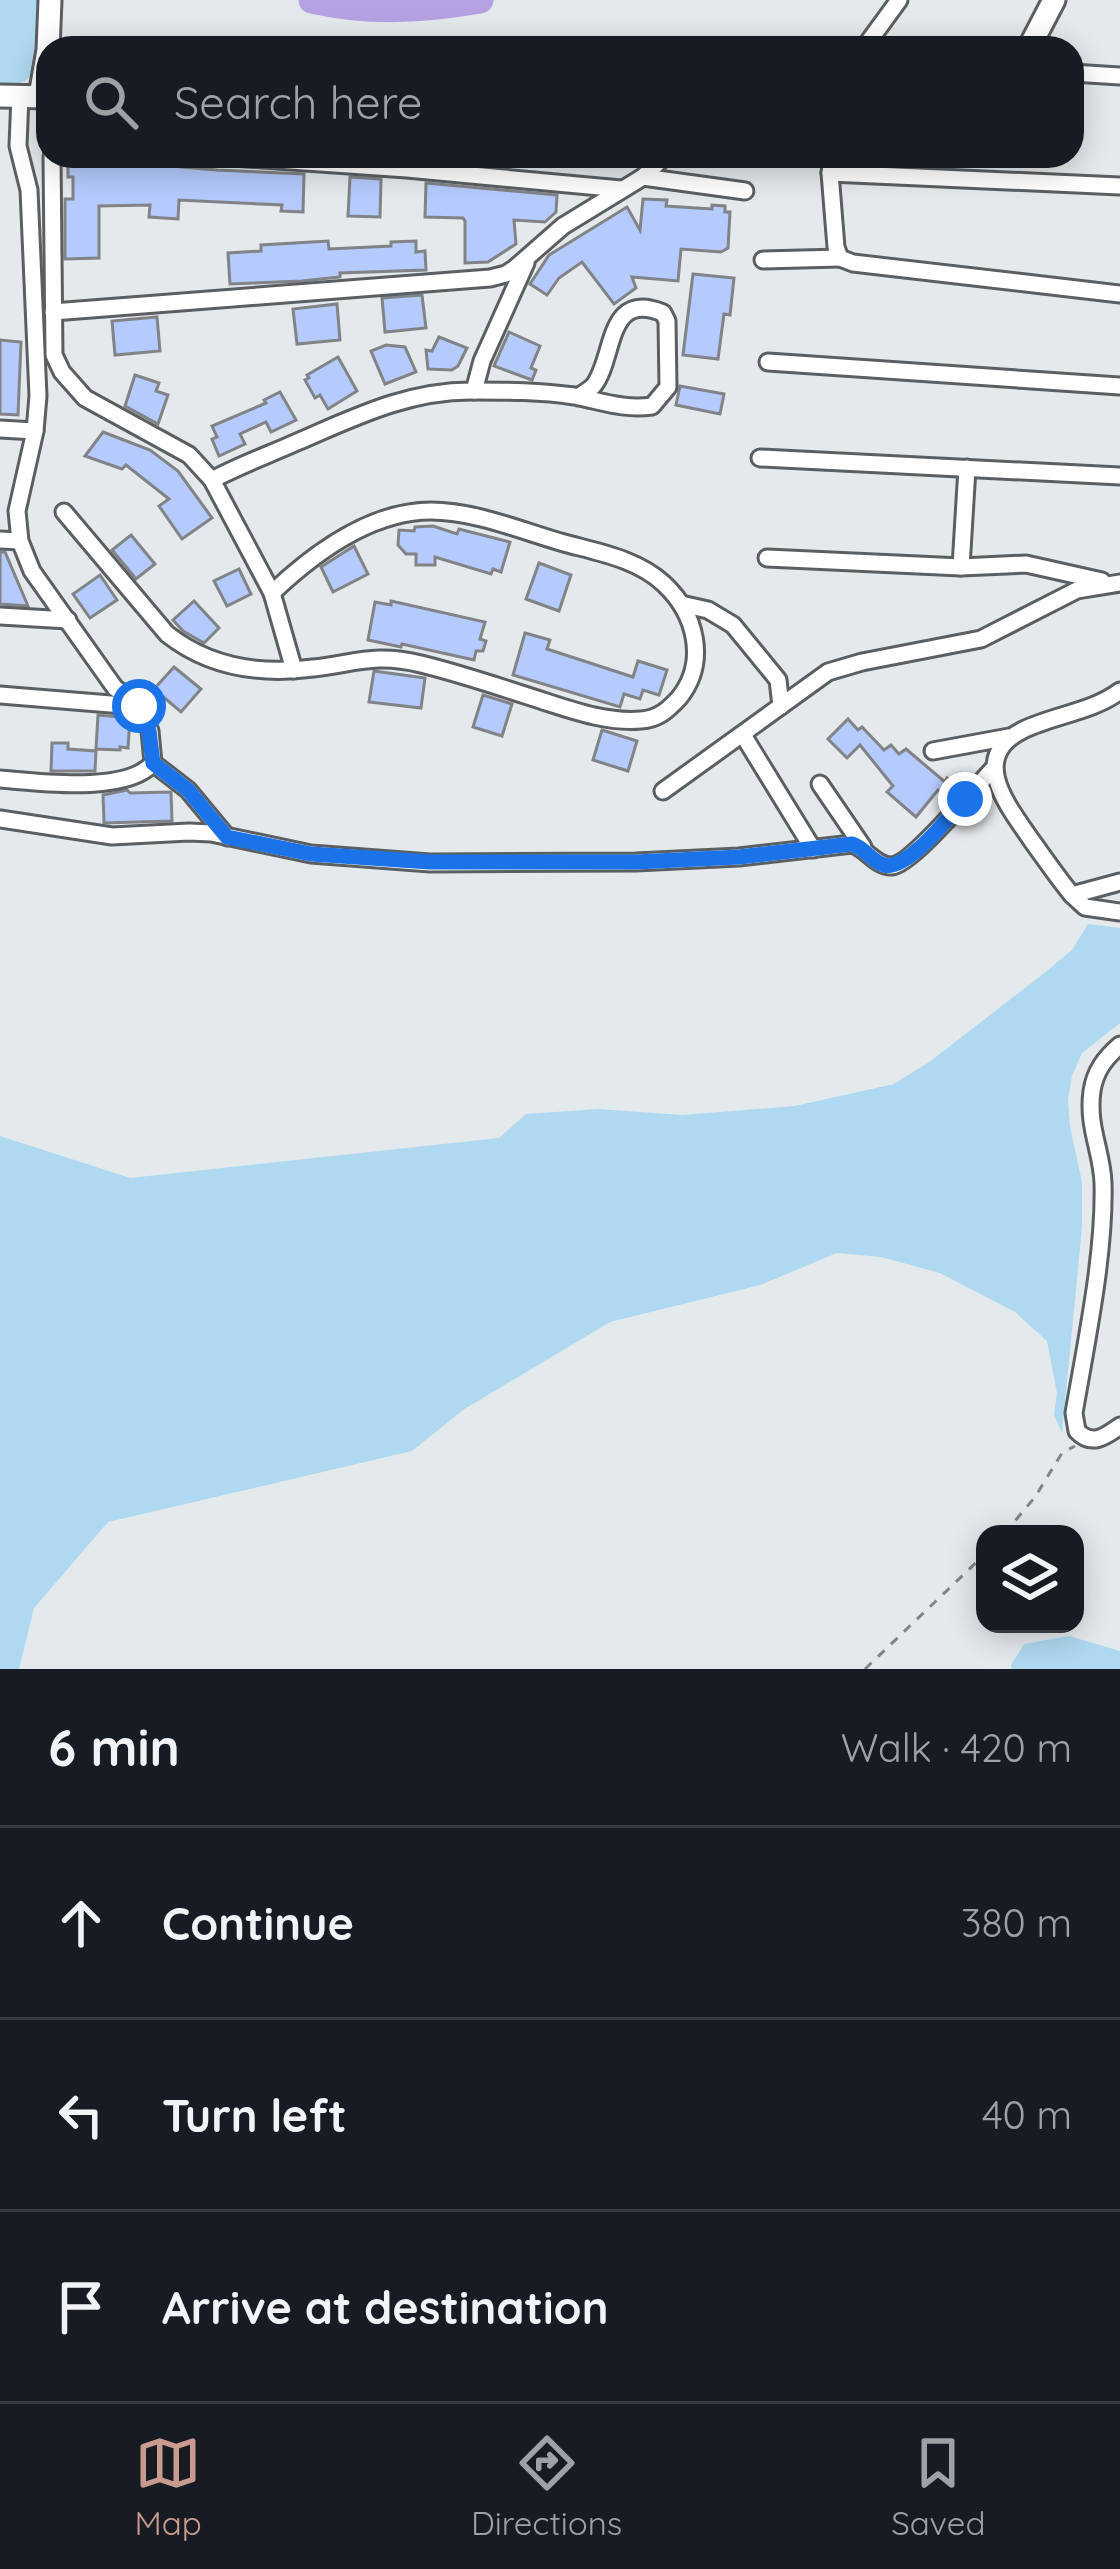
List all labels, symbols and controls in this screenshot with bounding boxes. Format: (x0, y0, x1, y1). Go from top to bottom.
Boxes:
search box (36, 36, 1084, 168)
icon: search (78, 69, 144, 135)
text: Search here (174, 74, 422, 130)
route start (112, 679, 166, 733)
route end (938, 772, 992, 826)
map controls (976, 1525, 1084, 1633)
button: layers (976, 1525, 1084, 1633)
text: 6 min (48, 1715, 180, 1779)
text: Walk · 420 m (841, 1723, 1072, 1772)
icon: ahead (48, 1890, 114, 1956)
text: Continue (162, 1895, 354, 1951)
text: 380 m (961, 1898, 1072, 1947)
icon: left (48, 2082, 114, 2148)
text: Turn left (162, 2087, 347, 2143)
text: 40 m (982, 2090, 1072, 2139)
icon: arrive (48, 2274, 114, 2340)
text: Arrive at destination (162, 2279, 608, 2335)
tab: Map (135, 2430, 202, 2543)
tab: Directions (471, 2430, 622, 2543)
tab: Saved (891, 2430, 985, 2543)

